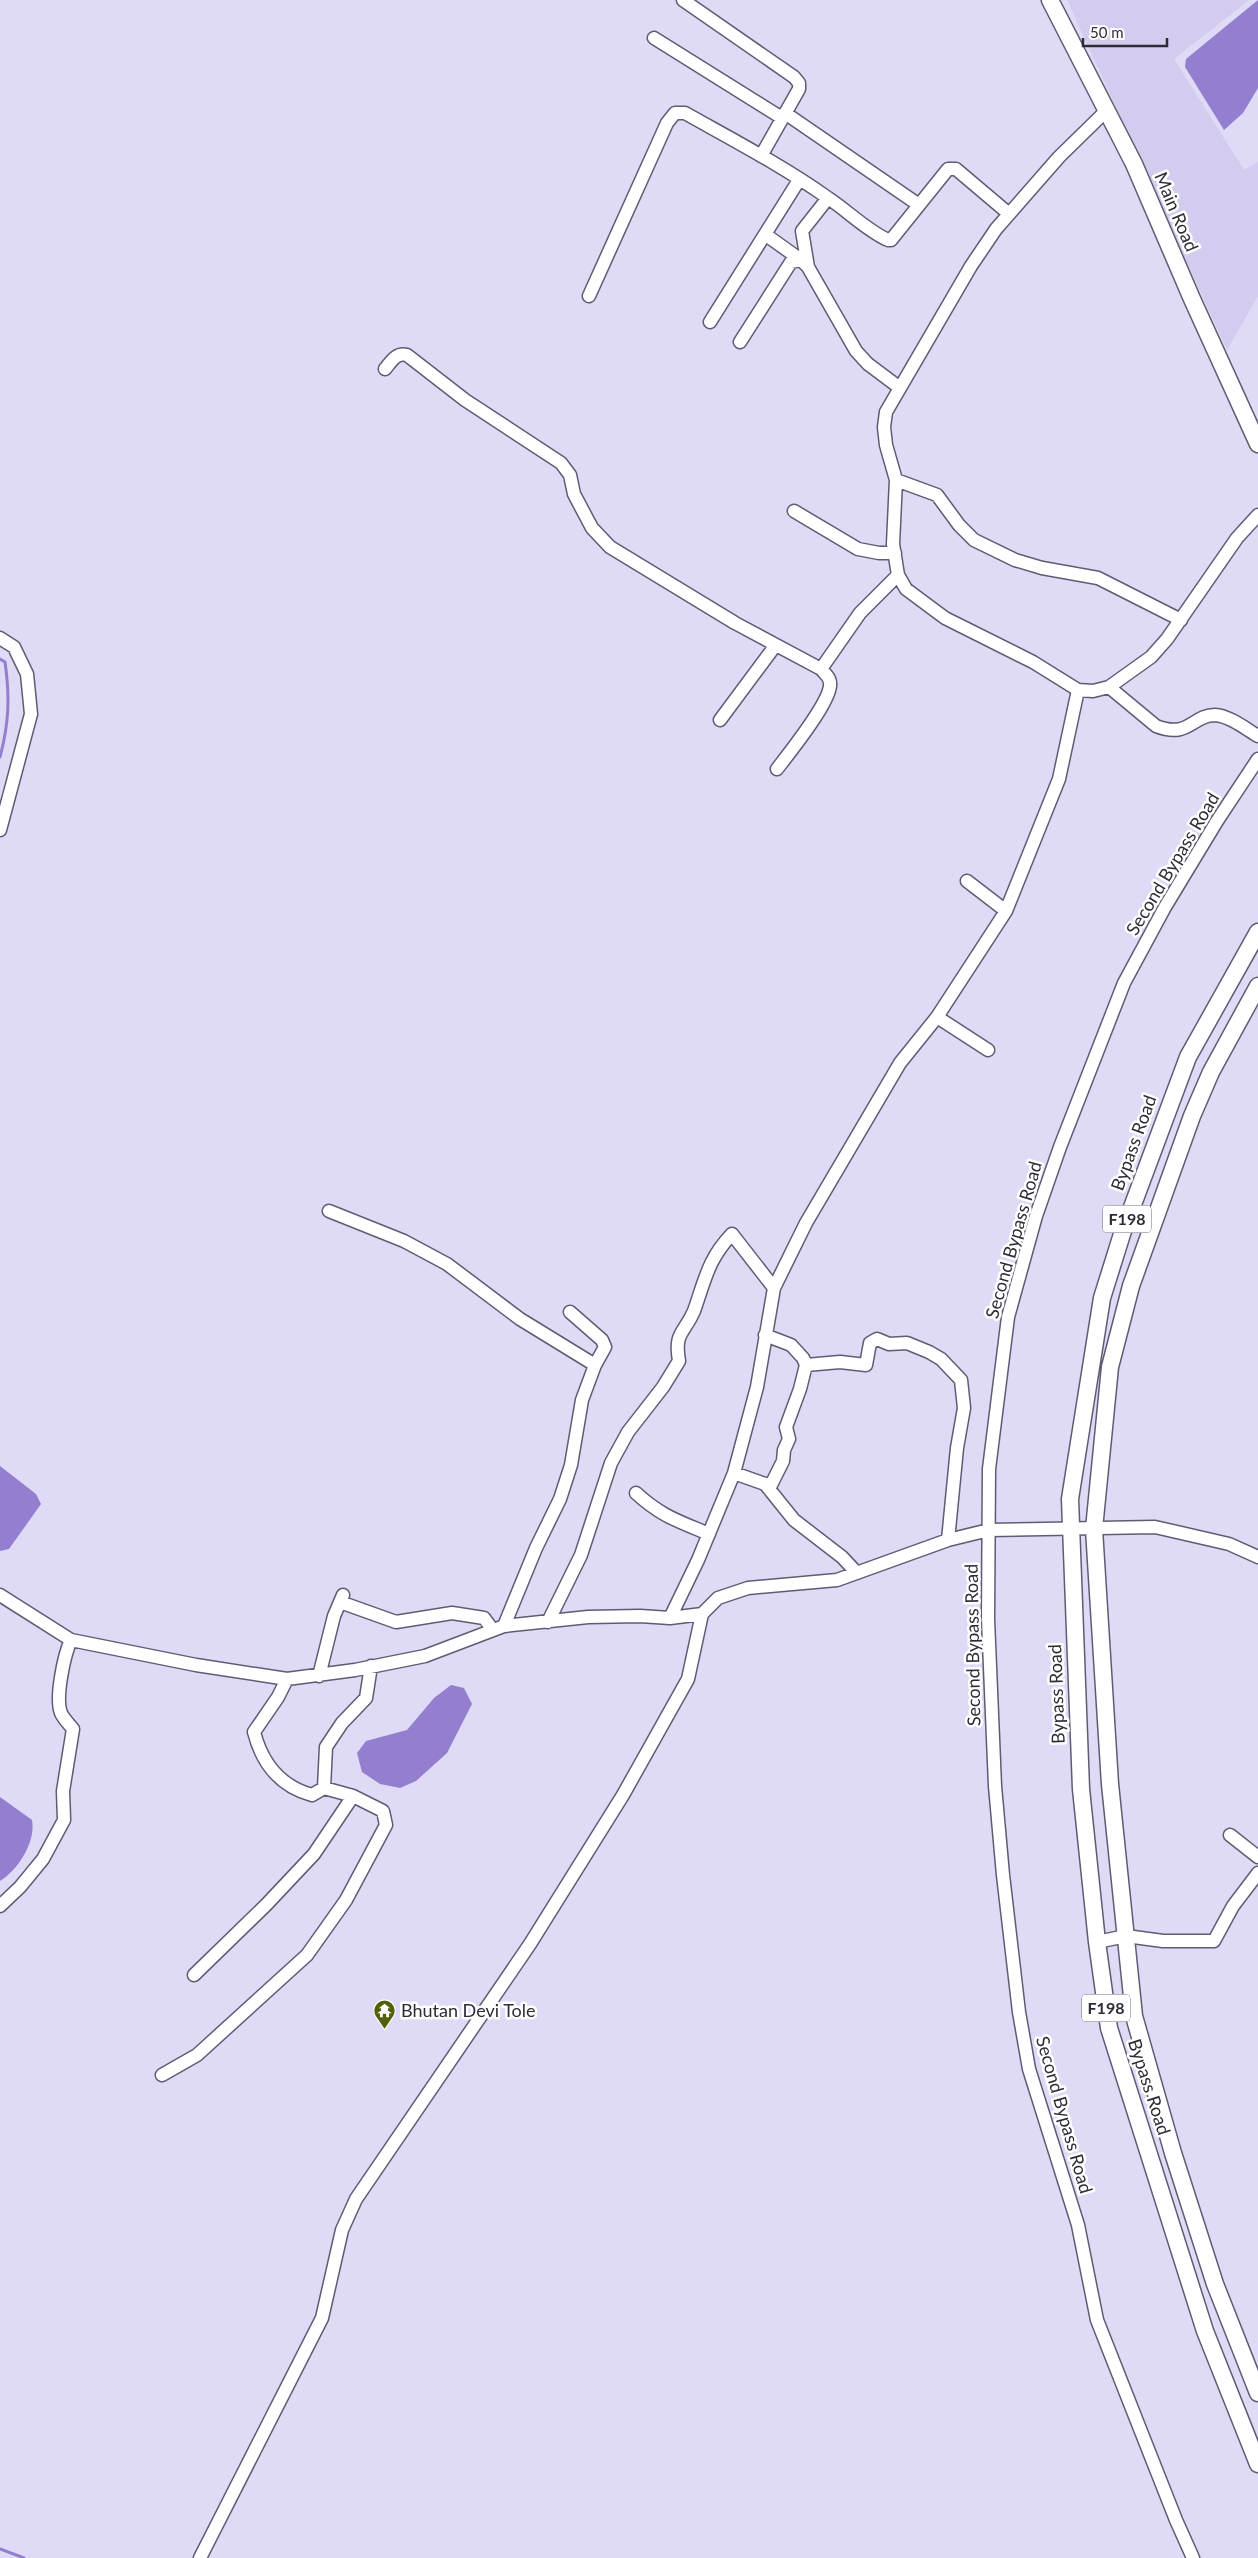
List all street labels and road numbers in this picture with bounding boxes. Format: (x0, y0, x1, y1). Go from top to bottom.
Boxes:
street label: Main Road (1150, 169, 1204, 255)
street label: Second Bypass Road (1121, 788, 1223, 939)
street label: Bypass Road (1106, 1092, 1160, 1193)
street label: Second Bypass Road (980, 1159, 1046, 1321)
road number: F198 (1103, 1206, 1151, 1232)
street label: Second Bypass Road (960, 1564, 984, 1726)
street label: Bypass Road (1043, 1644, 1069, 1744)
road number: F198 (1082, 1995, 1130, 2022)
street label: Second Bypass Road (1032, 2034, 1098, 2196)
street label: Bypass Road (1124, 2036, 1176, 2138)

